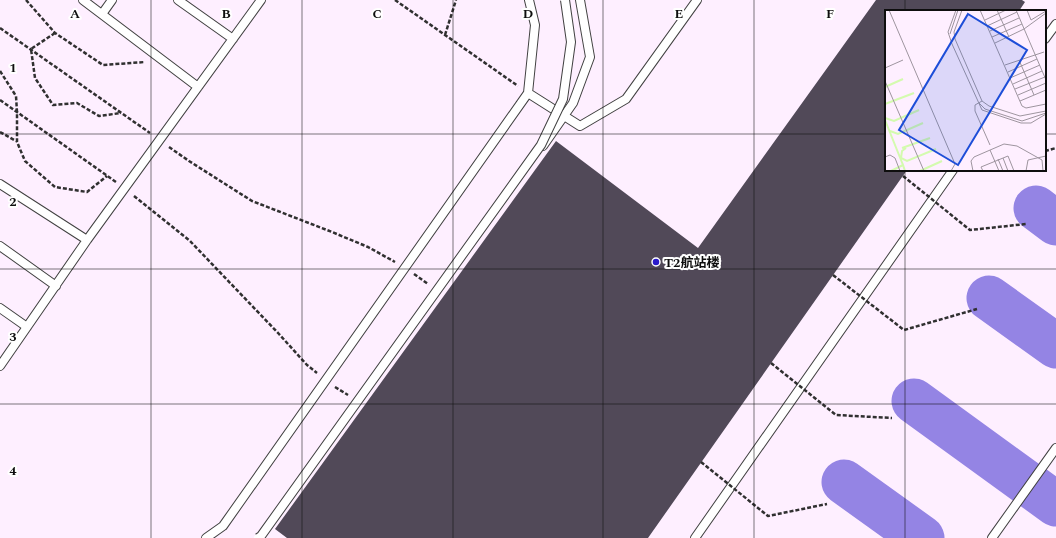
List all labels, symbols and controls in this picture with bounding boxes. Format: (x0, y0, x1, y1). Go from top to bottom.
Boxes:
text: A (70, 4, 80, 24)
text: B (221, 4, 231, 24)
text: C (372, 4, 382, 24)
text: D (523, 4, 533, 24)
text: E (675, 4, 684, 24)
text: F (826, 4, 834, 24)
inset map (885, 10, 1046, 171)
text: 1 (9, 58, 17, 78)
text: 2 (9, 192, 17, 212)
place label: T2航站楼 (664, 253, 719, 273)
marker: T2航站楼 (651, 257, 661, 267)
text: 3 (9, 327, 17, 347)
text: 4 (9, 461, 17, 481)

